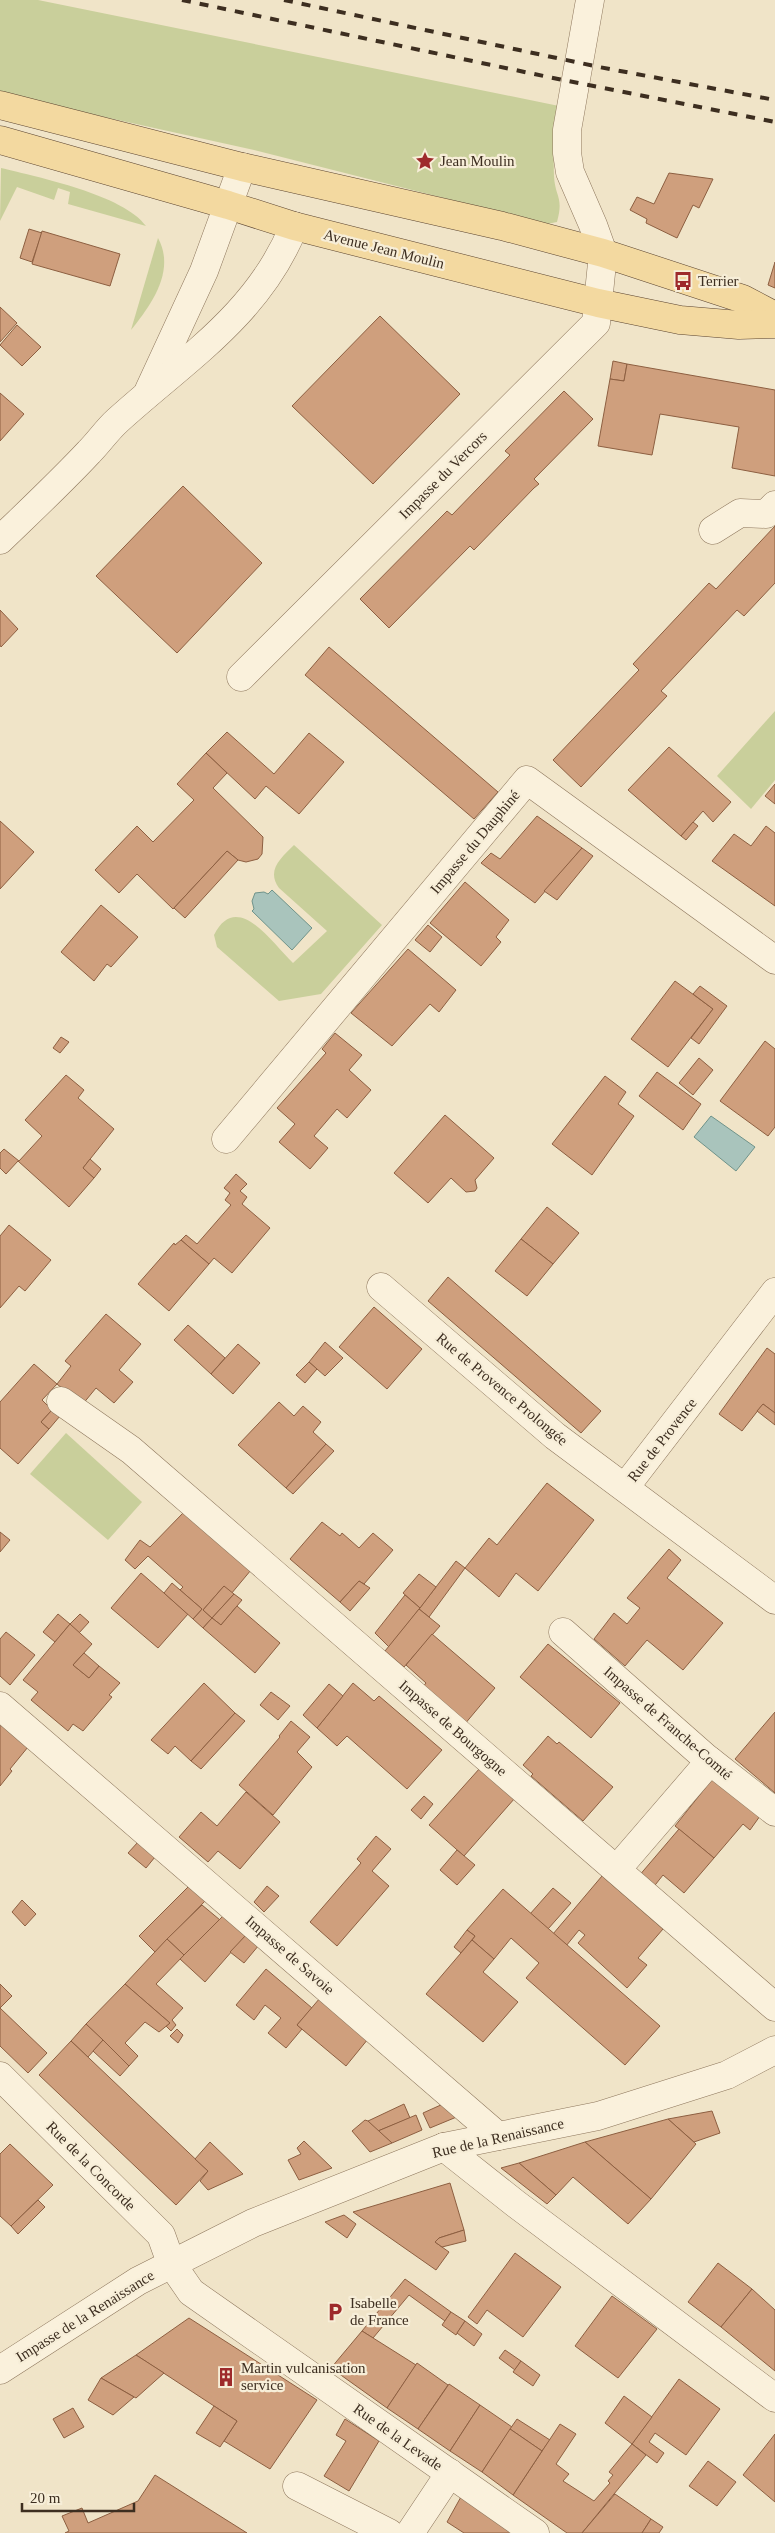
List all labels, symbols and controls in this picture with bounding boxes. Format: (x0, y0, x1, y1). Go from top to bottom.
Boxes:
place icon: Jean Moulin (414, 150, 436, 172)
place label: Jean Moulin (440, 153, 515, 169)
street label: Avenue Jean Moulin (322, 226, 447, 272)
bus stop icon: Terrier (672, 270, 694, 292)
place label: Terrier (698, 273, 739, 289)
street label: Impasse du Vercors (396, 428, 490, 522)
street label: Impasse du Dauphiné (427, 787, 523, 897)
street label: Rue de Provence Prolongée (433, 1329, 571, 1449)
street label: Rue de Provence (624, 1395, 700, 1485)
street label: Impasse de Franche-Comté (601, 1663, 735, 1783)
street label: Impasse de Bourgogne (396, 1677, 510, 1779)
street label: Impasse de Savoie (243, 1912, 338, 1998)
street label: Rue de la Renaissance (431, 2115, 566, 2161)
street label: Rue de la Concorde (43, 2118, 139, 2214)
street label: Impasse de la Renaissance (13, 2267, 157, 2365)
place label: Isabelle de France (350, 2295, 409, 2328)
parking icon: Isabelle de France (324, 2301, 346, 2323)
place label: Martin vulcanisation service (241, 2360, 366, 2393)
building icon: Martin vulcanisation service (215, 2366, 237, 2388)
street label: Rue de la Levade (351, 2400, 446, 2474)
scale bar (22, 2480, 135, 2512)
text: 20 m (30, 2490, 61, 2506)

